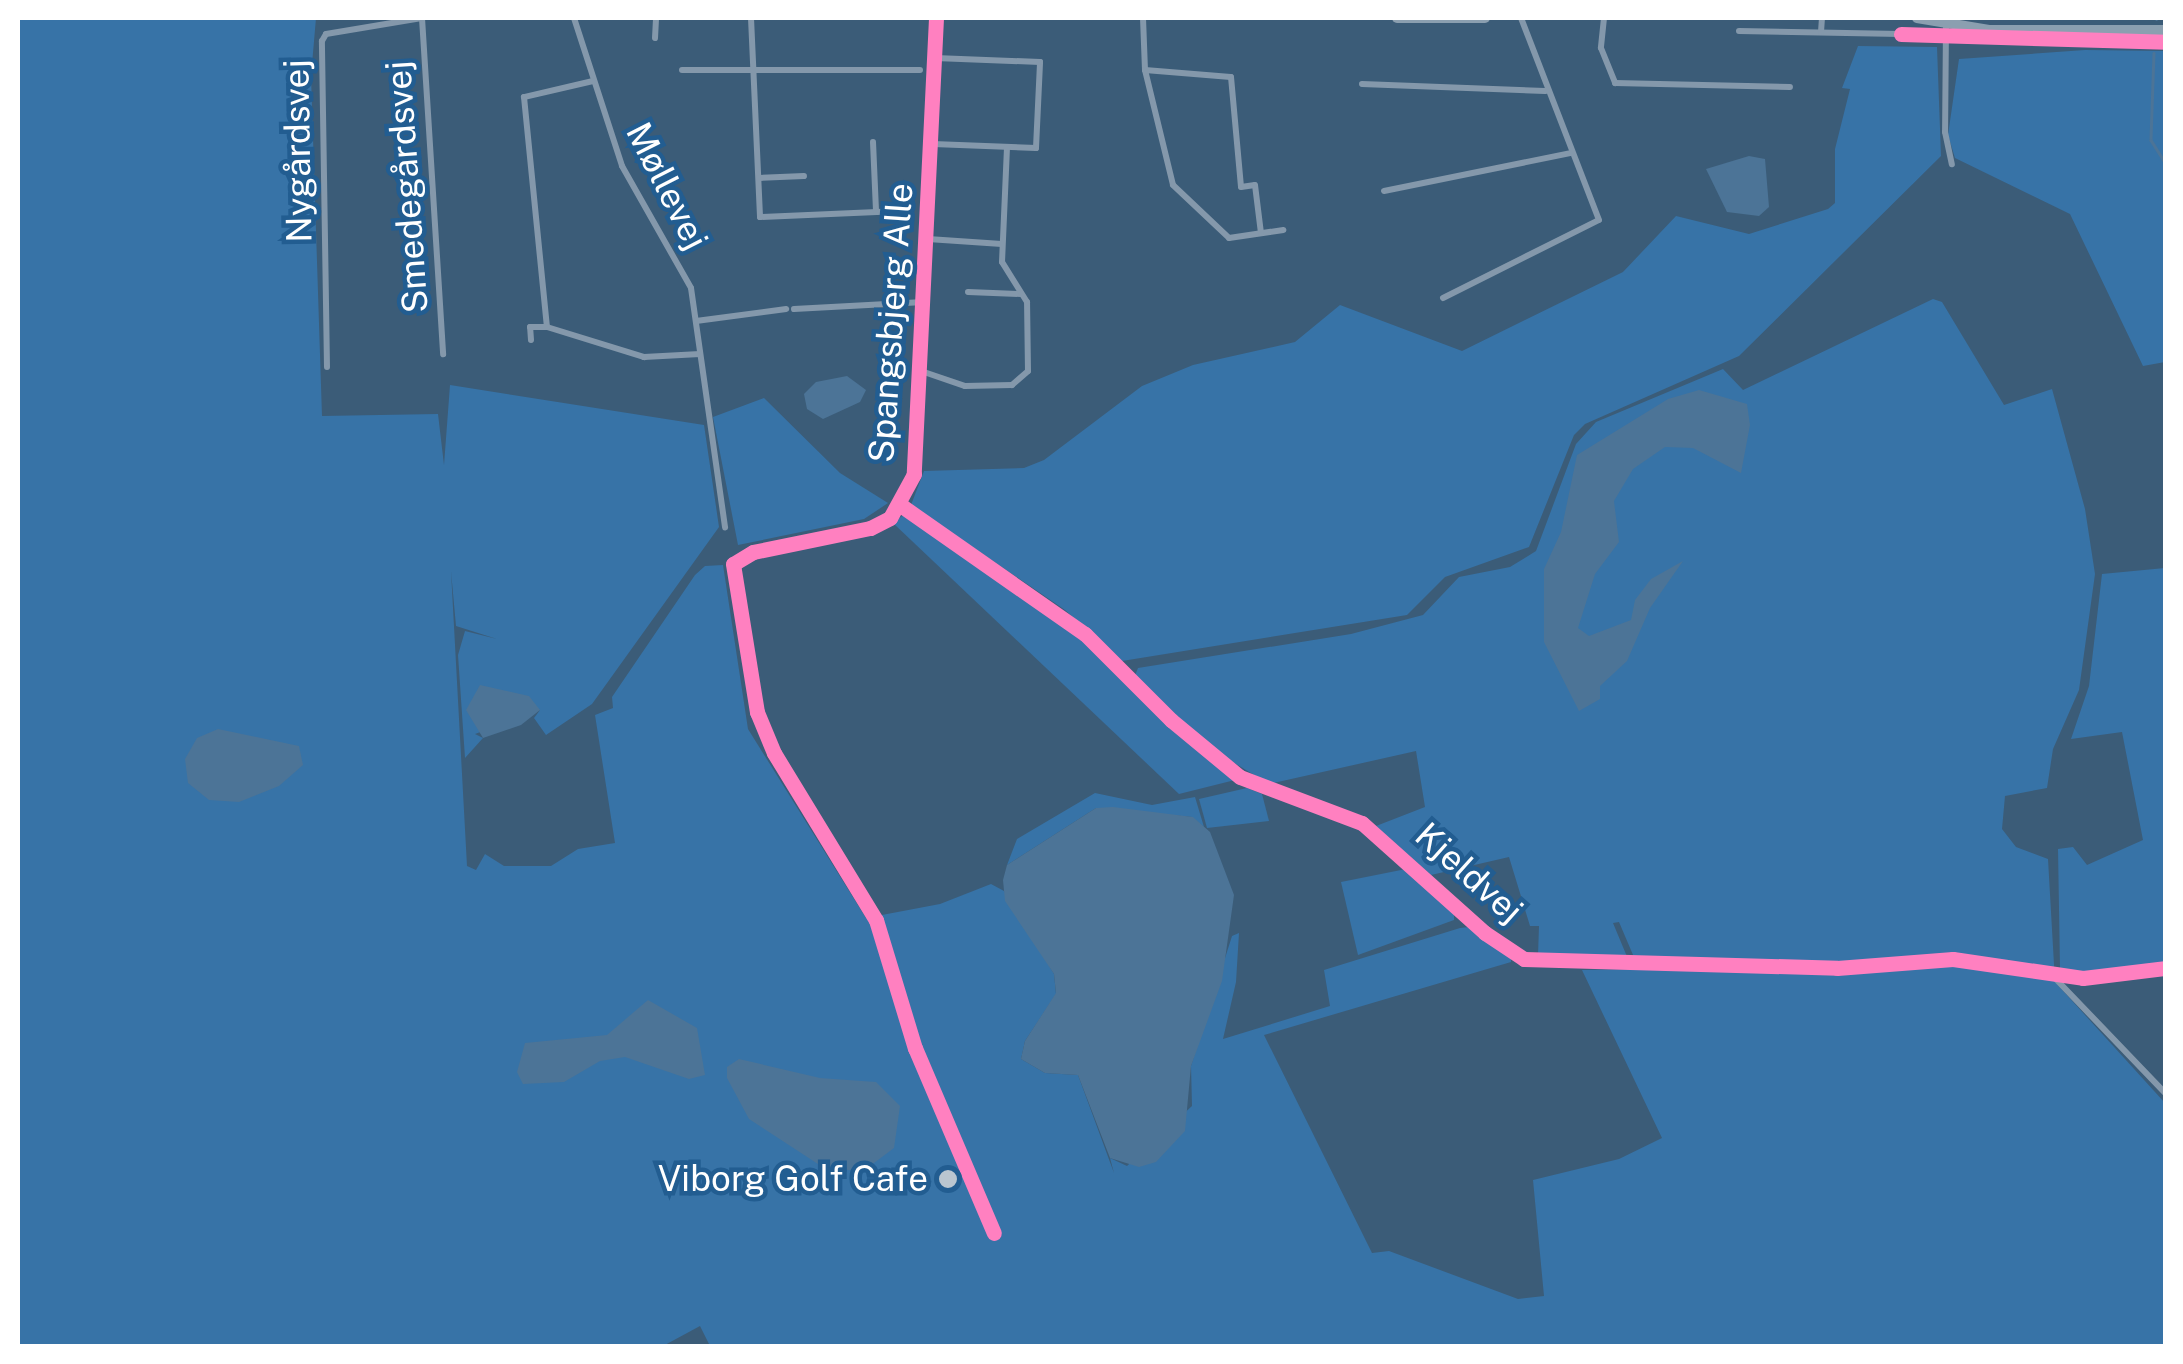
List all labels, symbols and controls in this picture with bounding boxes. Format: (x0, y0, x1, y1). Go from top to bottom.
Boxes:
street label: Nygårdsvej (275, 59, 321, 243)
street label: Smedegårdsvej (377, 59, 437, 315)
street label: Møllevej (617, 115, 717, 257)
street label: Spangsbjerg Alle (860, 182, 922, 464)
street label: Kjeldvej (1407, 814, 1531, 932)
place label: Viborg Golf Cafe (658, 1158, 928, 1200)
marker: Viborg Golf Cafe (937, 1168, 959, 1190)

